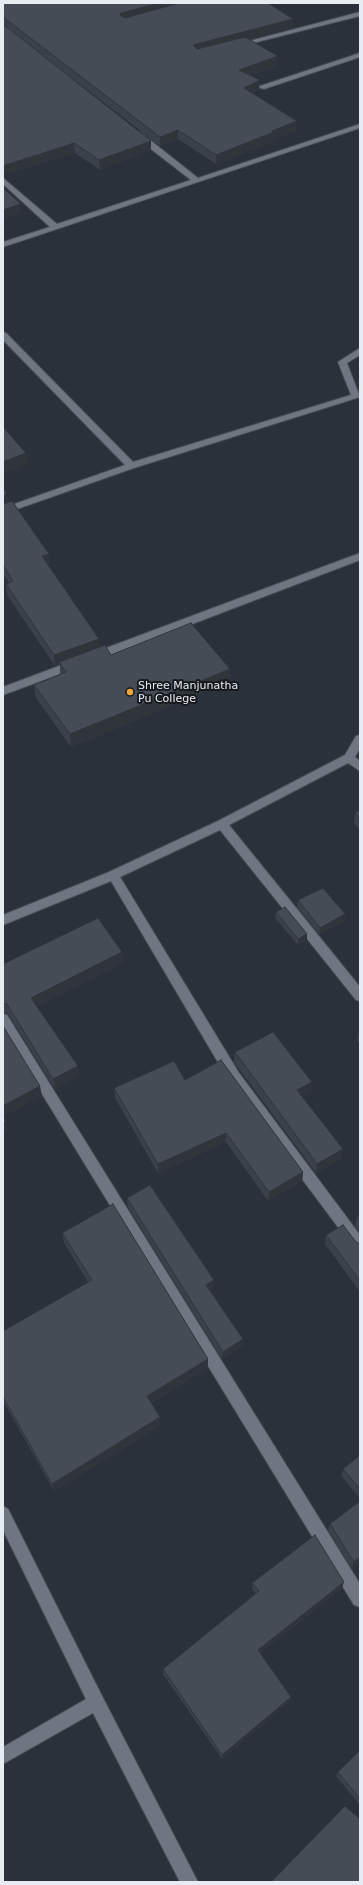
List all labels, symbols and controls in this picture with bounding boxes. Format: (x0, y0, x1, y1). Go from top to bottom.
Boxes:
place label: Shree Manjunatha Pu College (138, 679, 238, 705)
marker: Shree Manjunatha Pu College (125, 687, 135, 697)

